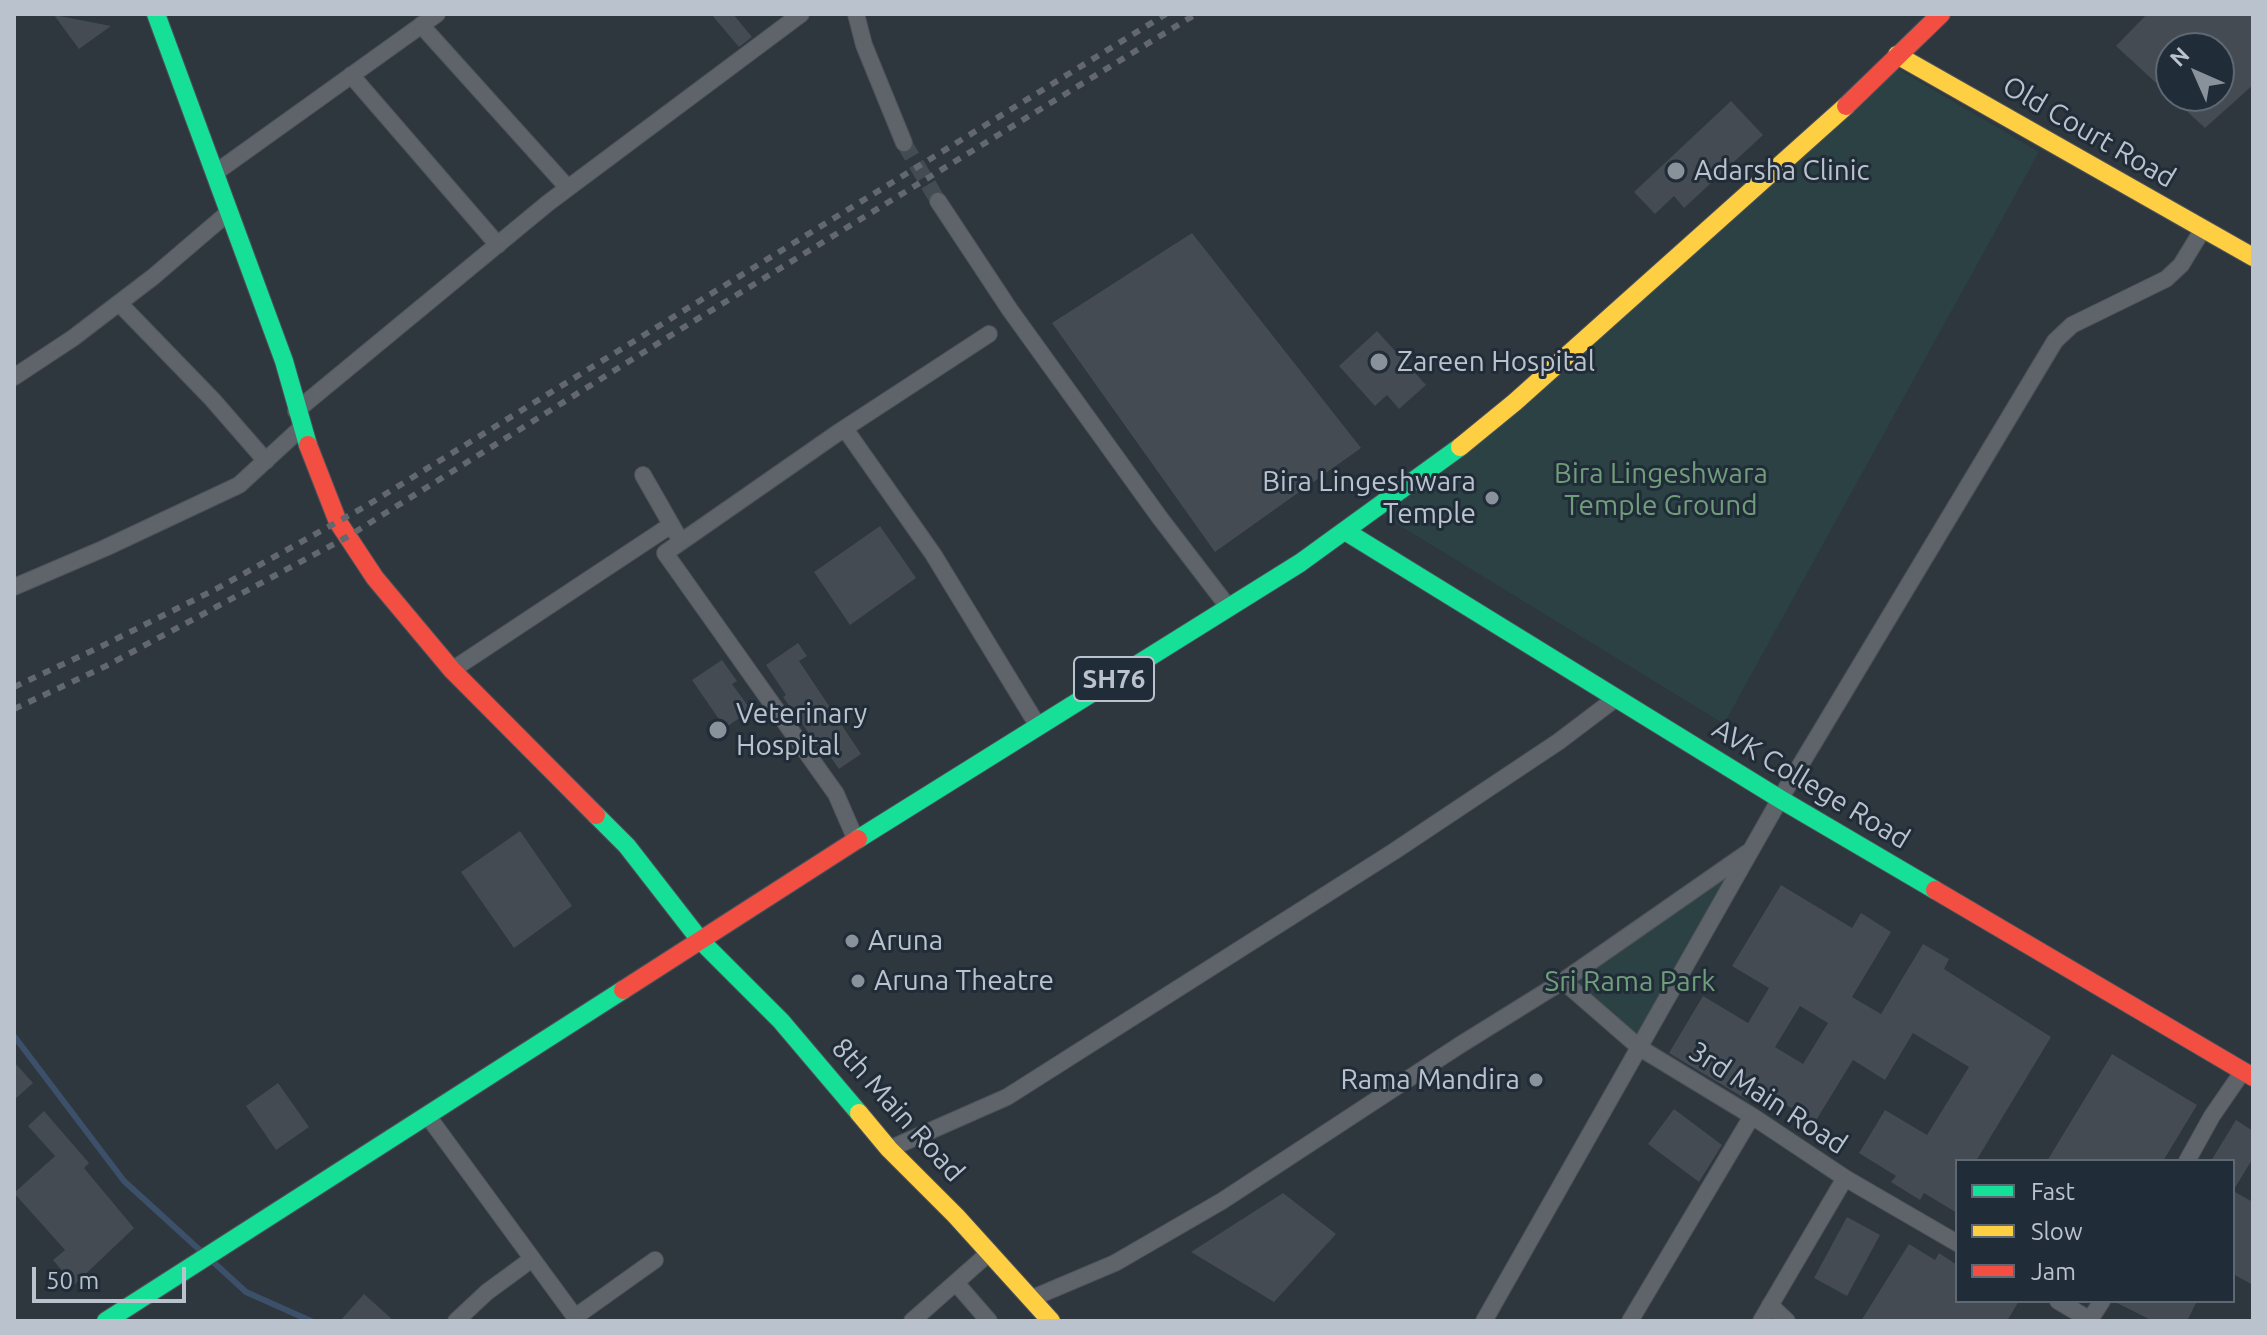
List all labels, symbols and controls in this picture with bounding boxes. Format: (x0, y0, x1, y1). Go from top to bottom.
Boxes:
north arrow (2155, 32, 2235, 112)
text: N (2164, 41, 2194, 71)
street label: Old Court Road (1997, 69, 2181, 195)
place label: Adarsha Clinic (1694, 154, 1870, 188)
marker: Adarsha Clinic (1665, 160, 1687, 182)
place label: Zareen Hospital (1397, 345, 1595, 379)
marker: Zareen Hospital (1368, 351, 1390, 373)
park label: Bira Lingeshwara Temple Ground (1554, 457, 1768, 523)
place label: Bira Lingeshwara Temple (1262, 465, 1476, 531)
marker: Bira Lingeshwara Temple (1483, 489, 1501, 507)
road number: SH76 (1074, 657, 1154, 701)
place label: Veterinary Hospital (736, 697, 867, 763)
street label: AVK College Road (1706, 712, 1916, 856)
marker: Veterinary Hospital (707, 719, 729, 741)
place label: Aruna (868, 924, 943, 958)
marker: Aruna (843, 932, 861, 950)
place label: Aruna Theatre (874, 964, 1054, 998)
park label: Sri Rama Park (1545, 965, 1715, 999)
marker: Aruna Theatre (849, 972, 867, 990)
street label: 8th Main Road (825, 1031, 971, 1189)
street label: 3rd Main Road (1683, 1034, 1853, 1162)
place label: Rama Mandira (1340, 1063, 1520, 1097)
marker: Rama Mandira (1527, 1071, 1545, 1089)
legend (1955, 1159, 2235, 1303)
text: Fast (2031, 1178, 2075, 1205)
text: Slow (2031, 1218, 2083, 1245)
scale bar (36, 1251, 190, 1301)
text: Jam (2031, 1258, 2076, 1285)
text: 50 m (46, 1267, 99, 1294)

